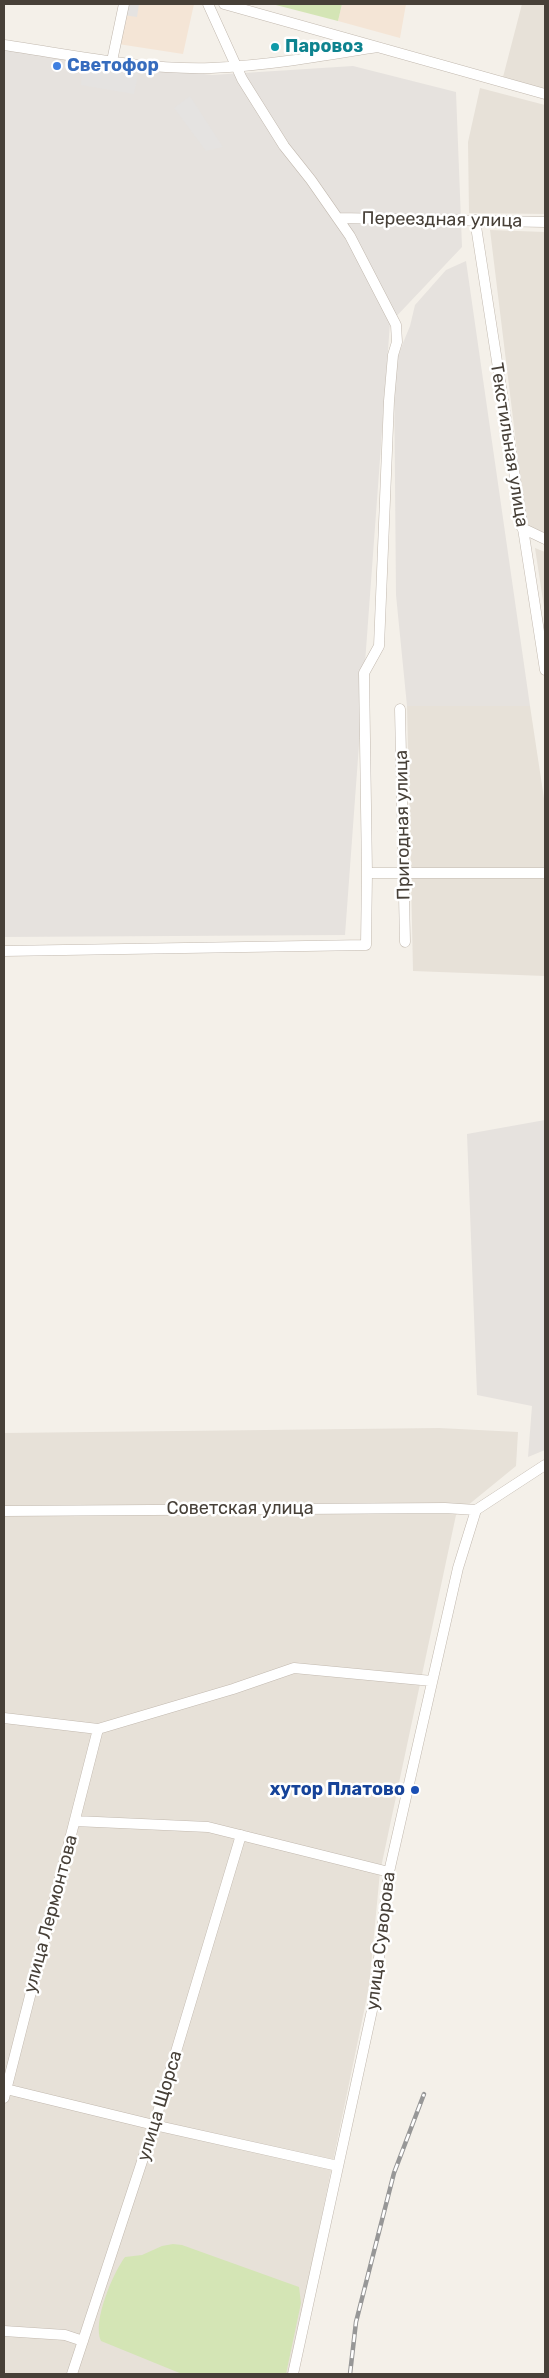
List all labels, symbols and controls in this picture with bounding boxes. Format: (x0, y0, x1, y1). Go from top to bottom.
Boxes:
place label: Паровоз (285, 36, 363, 58)
marker: Паровоз (269, 41, 281, 53)
place label: Светофор (67, 55, 159, 77)
marker: Светофор (51, 60, 63, 72)
street label: Переездная улица (361, 208, 523, 232)
street label: Текстильная улица (485, 361, 533, 529)
street label: Пригодная улица (391, 750, 415, 900)
street label: Советская улица (166, 1498, 314, 1520)
place label: хутор Платово (270, 1779, 405, 1801)
marker: хутор Платово (409, 1784, 421, 1796)
street label: улица Лермонтова (19, 1833, 83, 1995)
street label: улица Суворова (362, 1870, 400, 2012)
street label: улица Щорса (133, 2048, 187, 2164)

